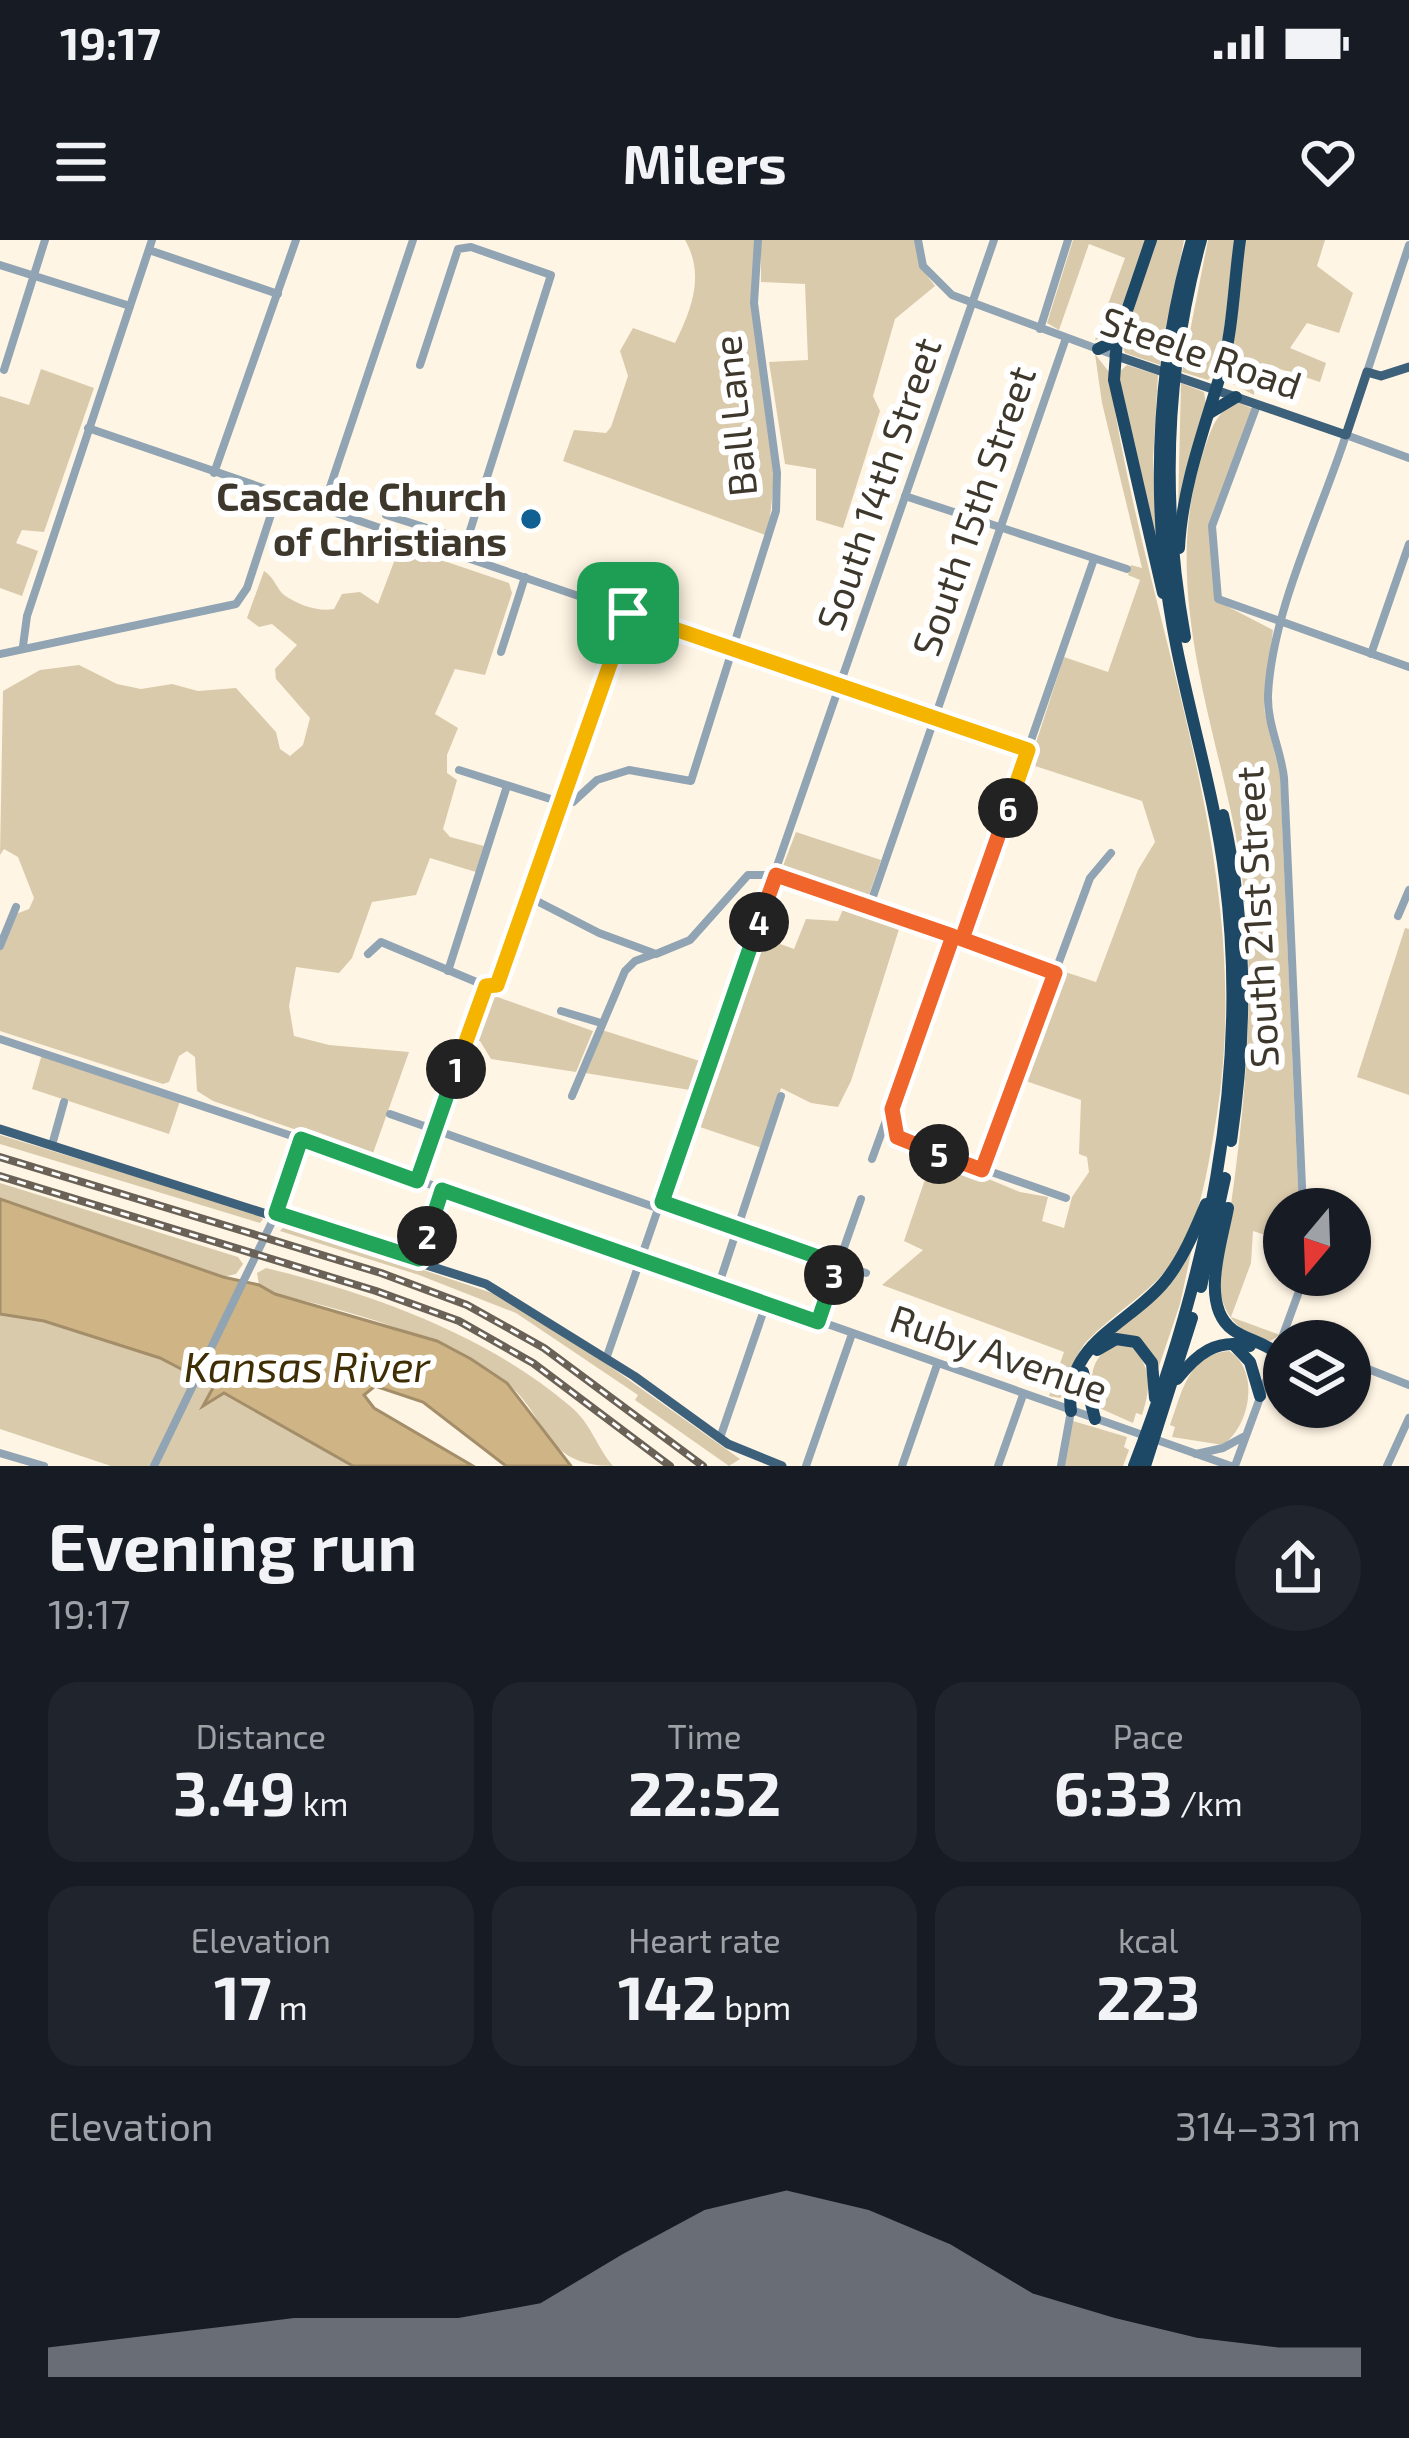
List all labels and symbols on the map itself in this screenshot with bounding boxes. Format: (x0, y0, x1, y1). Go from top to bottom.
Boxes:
street label: Steele Road (1095, 295, 1308, 408)
street label: South 14th Street (805, 331, 950, 636)
street label: Ball Lane (702, 333, 765, 499)
street label: South 15th Street (901, 359, 1044, 662)
place label: Cascade Church of Christians (216, 472, 507, 564)
marker: Cascade Church of Christians (518, 506, 544, 532)
pin (577, 562, 679, 664)
street label: South 21st Street (1224, 765, 1287, 1069)
pin: 6 (978, 778, 1038, 838)
pin: 4 (729, 892, 789, 952)
pin: 1 (426, 1039, 486, 1099)
pin: 5 (909, 1124, 969, 1184)
north arrow (1263, 1188, 1371, 1296)
pin: 2 (397, 1206, 457, 1266)
pin: 3 (804, 1245, 864, 1305)
street label: Ruby Avenue (885, 1293, 1114, 1412)
water label: Kansas River (184, 1340, 431, 1390)

